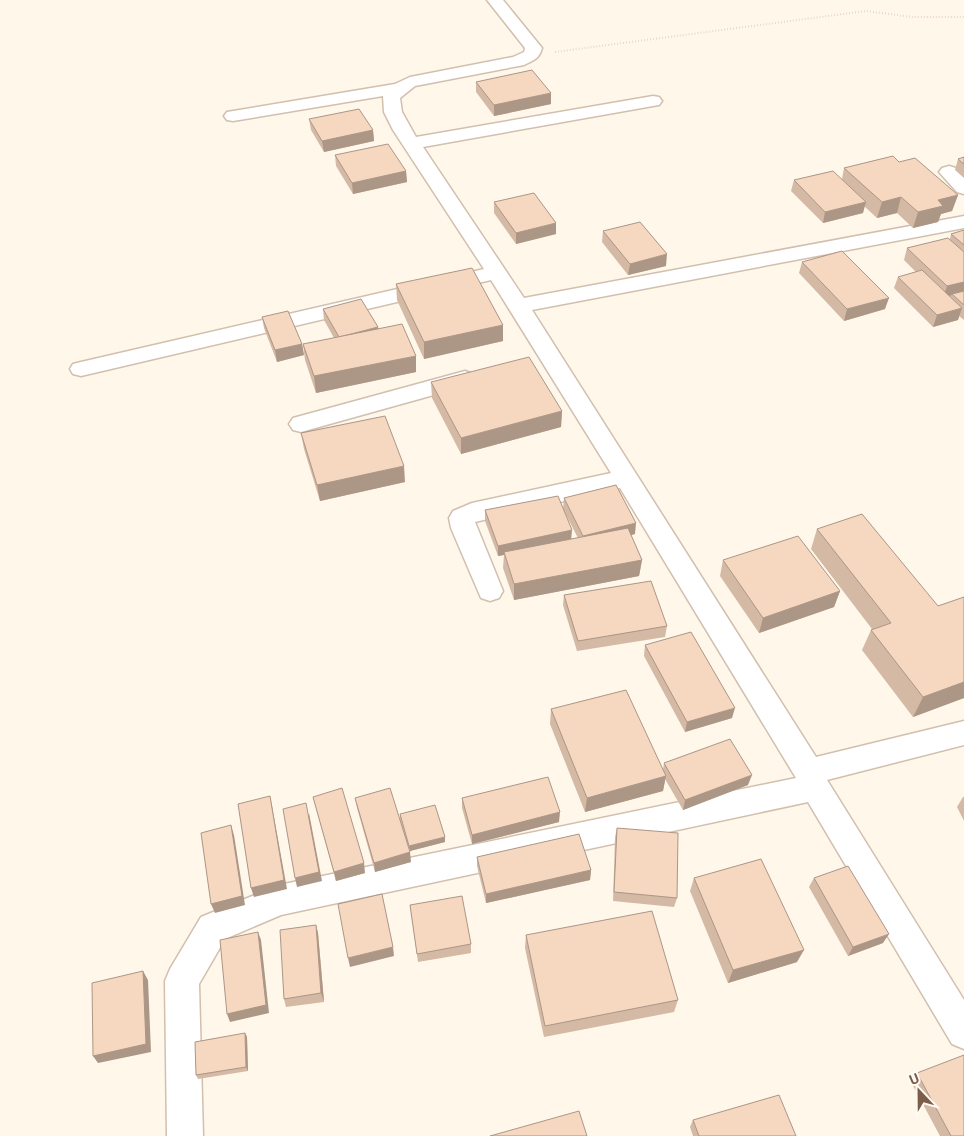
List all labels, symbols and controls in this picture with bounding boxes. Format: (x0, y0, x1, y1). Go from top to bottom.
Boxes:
north arrow (894, 1066, 944, 1116)
text: U (907, 1070, 921, 1088)

